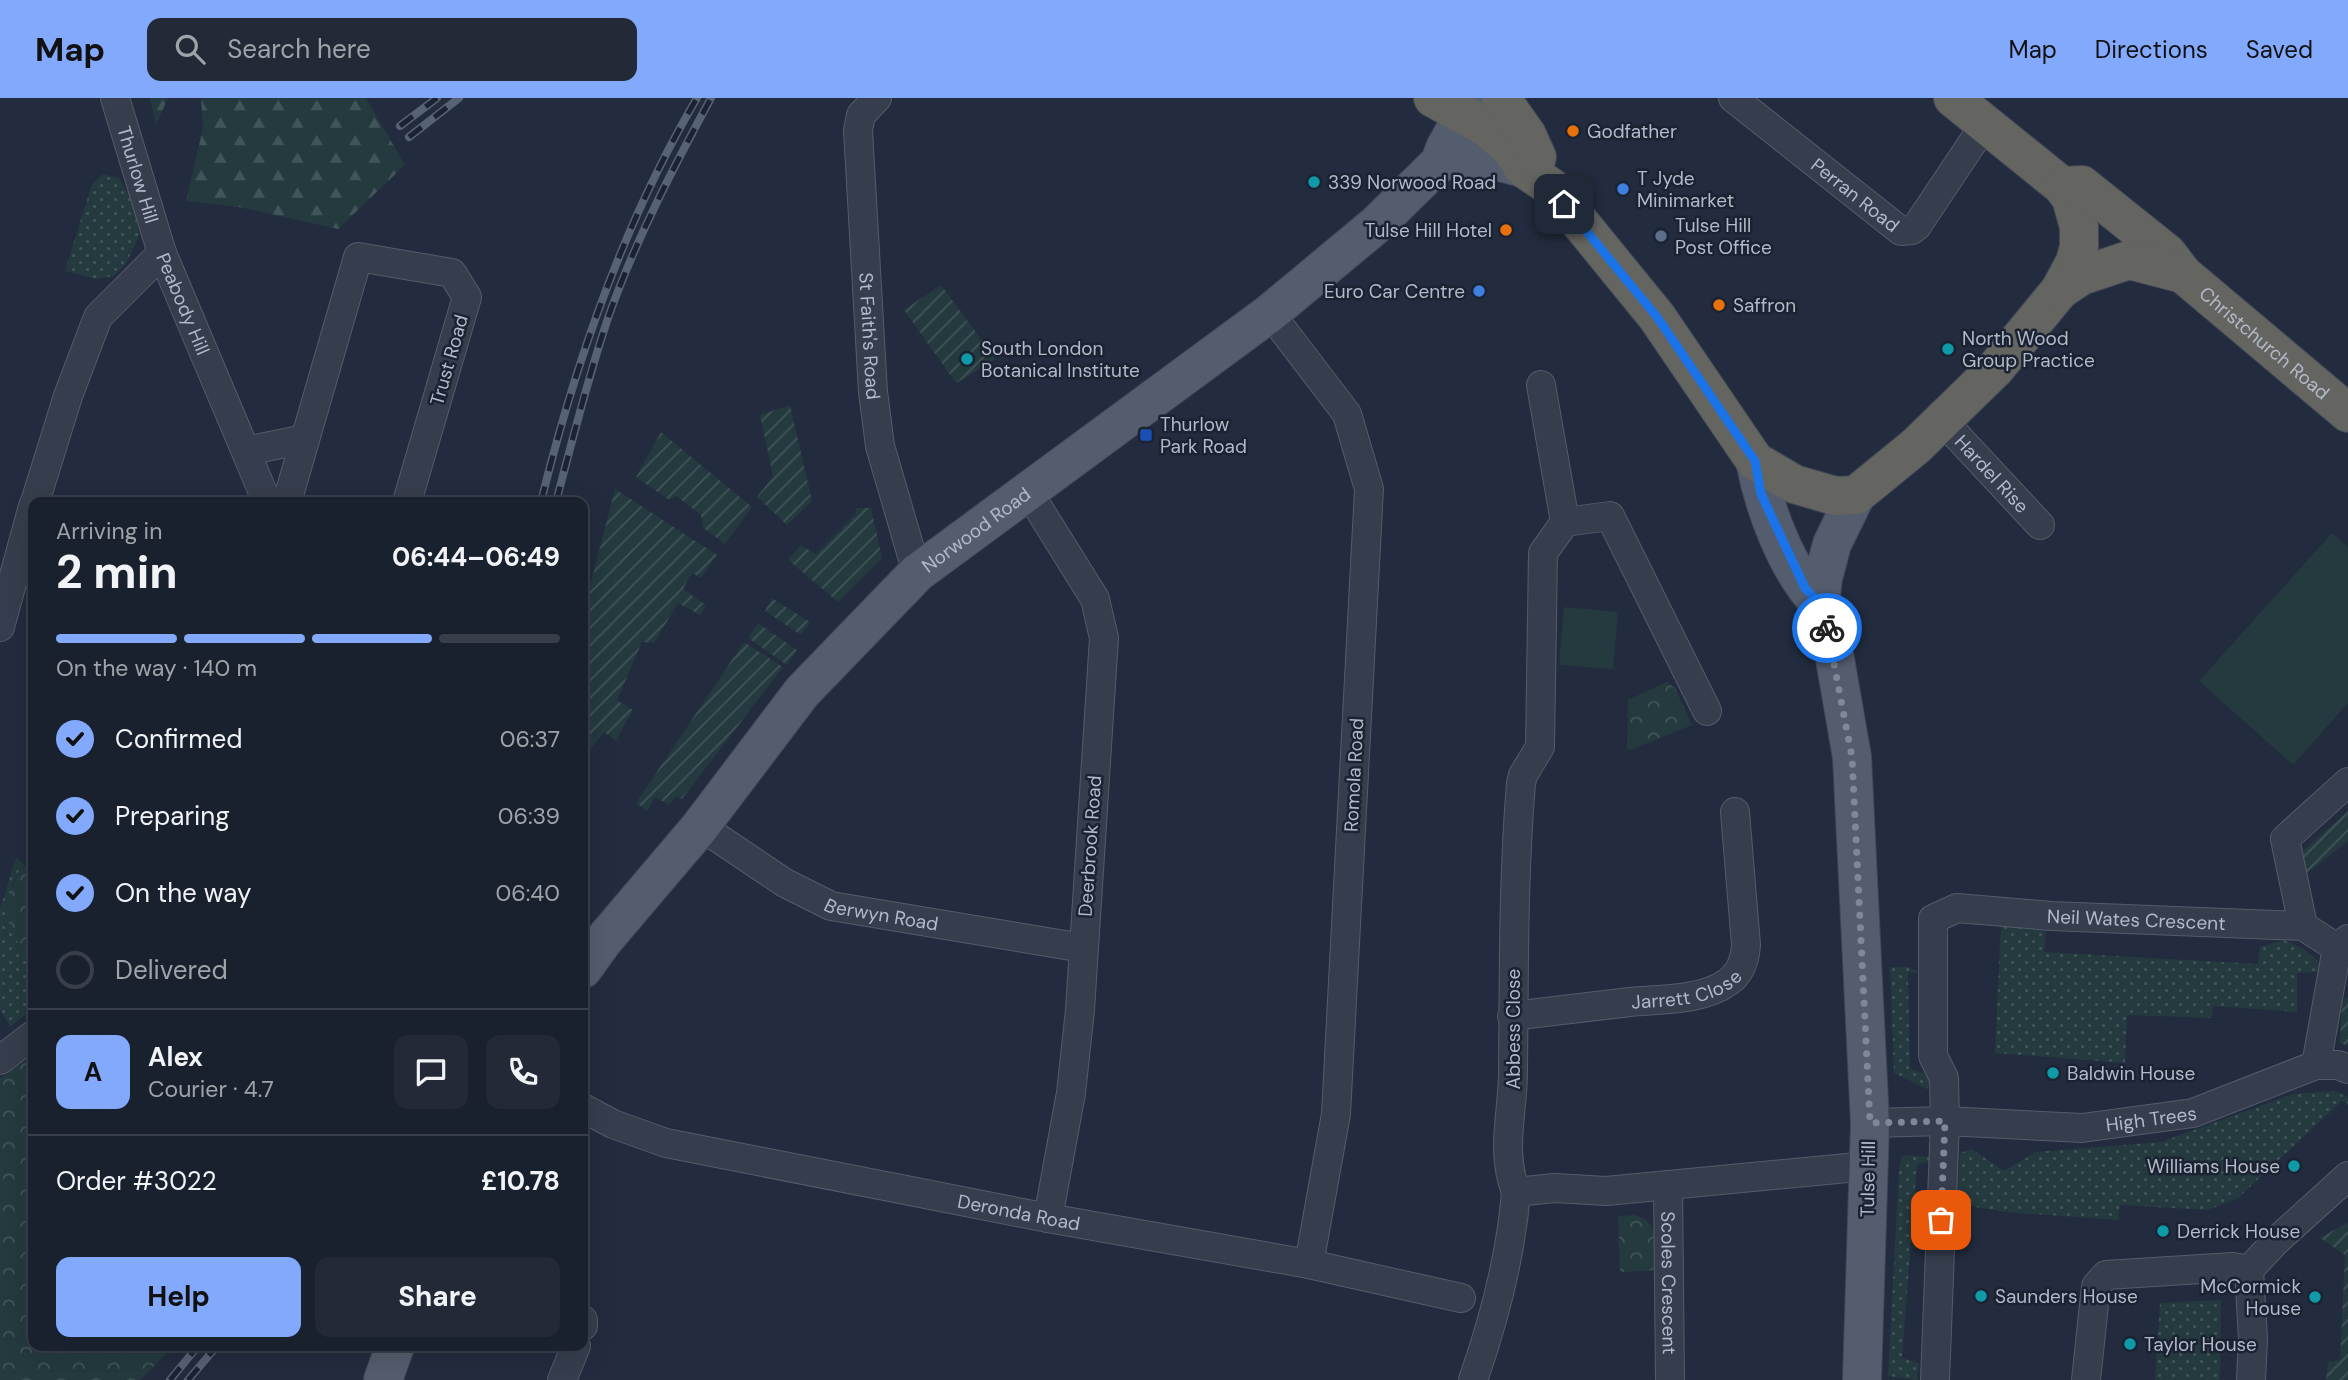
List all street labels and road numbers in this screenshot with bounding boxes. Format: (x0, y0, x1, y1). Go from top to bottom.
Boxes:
street label: Thurlow Hill (112, 123, 165, 226)
street label: Perran Road (1806, 152, 1905, 238)
street label: Peabody Hill (151, 249, 216, 358)
street label: St Faith's Road (854, 272, 886, 401)
street label: Christchurch Road (2194, 281, 2335, 405)
street label: Trust Road (424, 312, 474, 408)
street label: Hardel Rise (1949, 429, 2035, 518)
street label: Norwood Road (916, 481, 1035, 578)
street label: Romola Road (1339, 717, 1369, 833)
street label: Deerbrook Road (1073, 774, 1107, 918)
street label: Berwyn Road (820, 892, 940, 936)
street label: Neil Wates Crescent (2047, 903, 2226, 935)
street label: Jarrett Close (1630, 964, 1747, 1014)
street label: Abbess Close (1501, 969, 1526, 1089)
street label: High Trees (2104, 1100, 2198, 1137)
street label: Tulse Hill (1855, 1141, 1881, 1217)
street label: Deronda Road (956, 1188, 1082, 1236)
street label: Scoles Crescent (1656, 1211, 1682, 1355)

